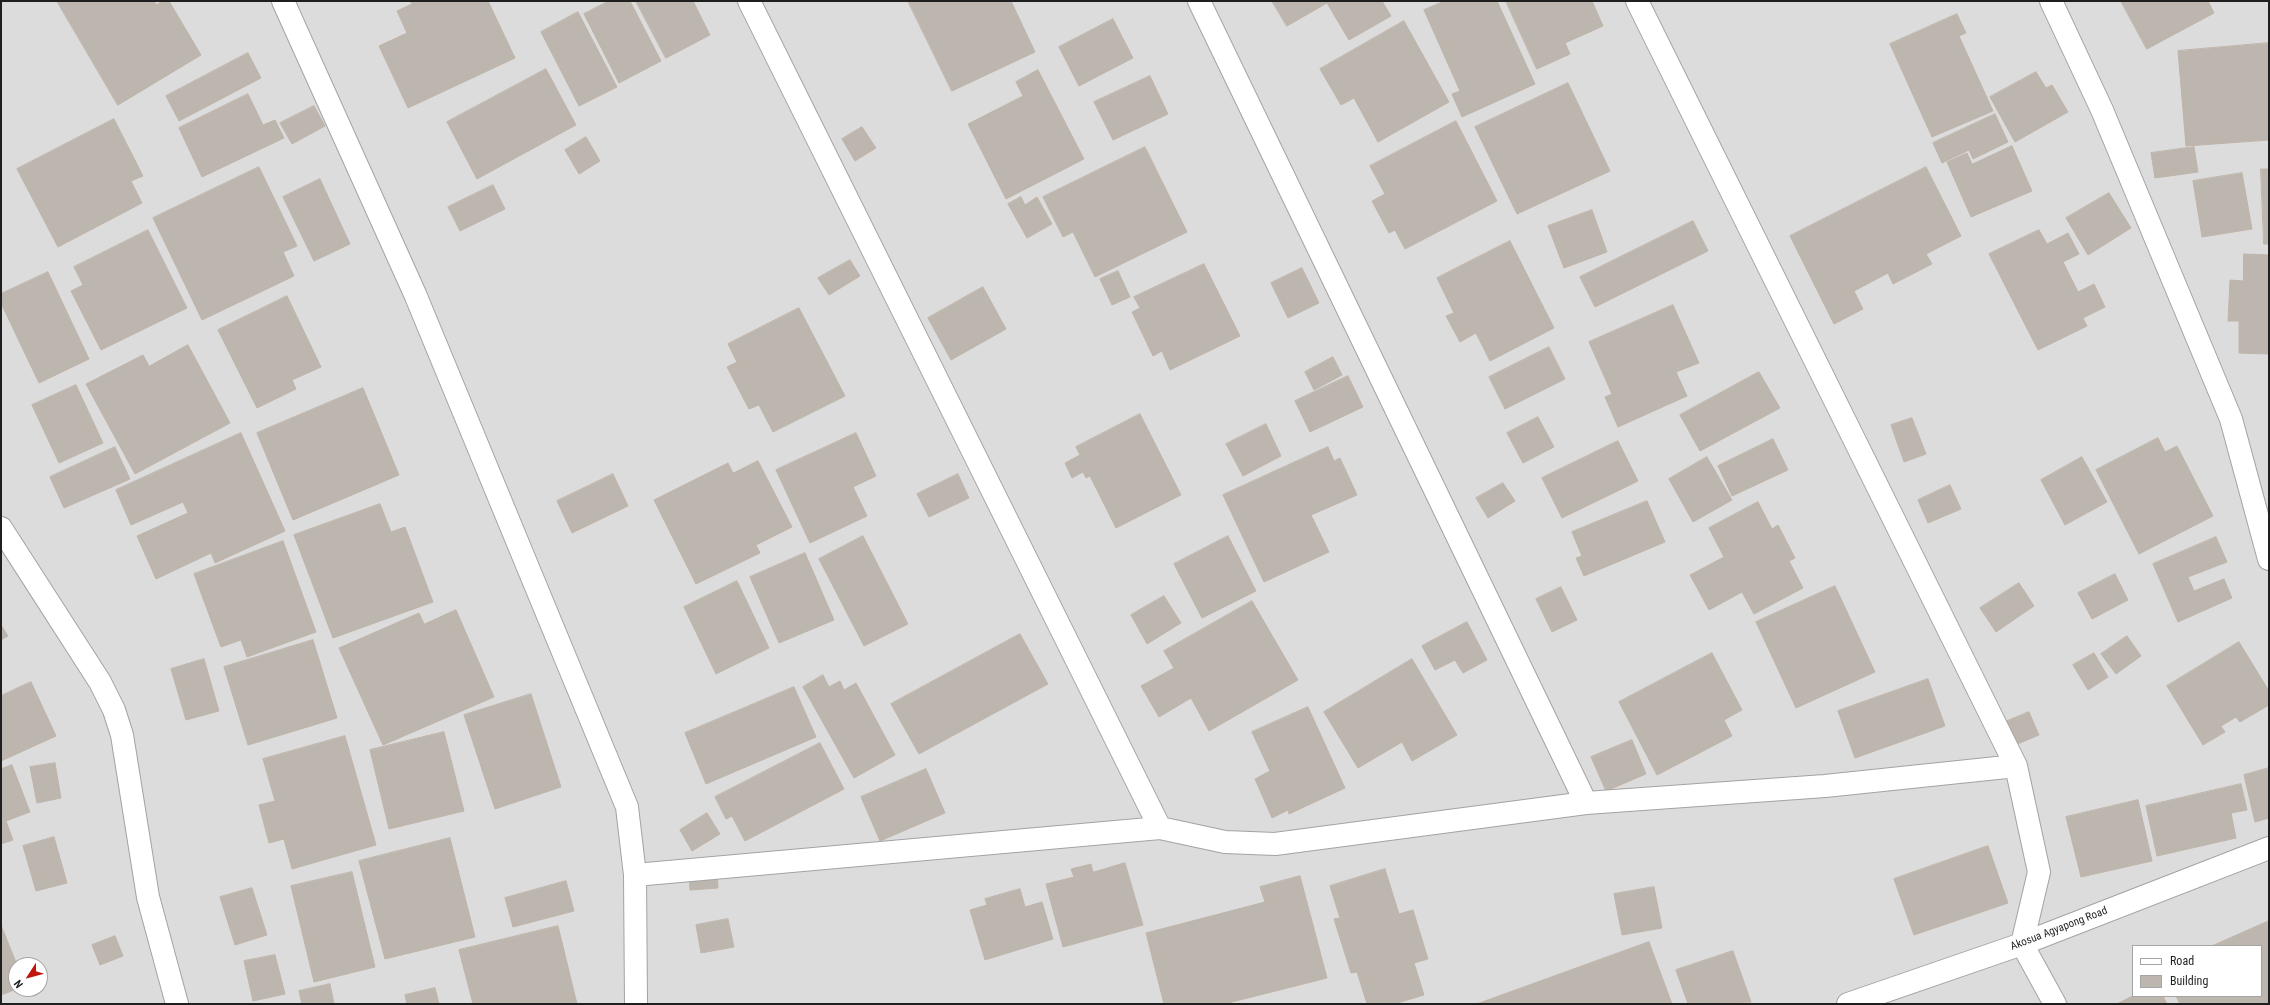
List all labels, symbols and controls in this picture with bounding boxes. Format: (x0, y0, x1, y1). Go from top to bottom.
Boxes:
street label: Akosua Agyapong Road (2009, 904, 2109, 954)
legend (2132, 945, 2262, 997)
text: Road (2170, 954, 2194, 968)
north arrow (8, 957, 48, 997)
text: Building (2170, 974, 2208, 988)
text: N (11, 977, 26, 990)

